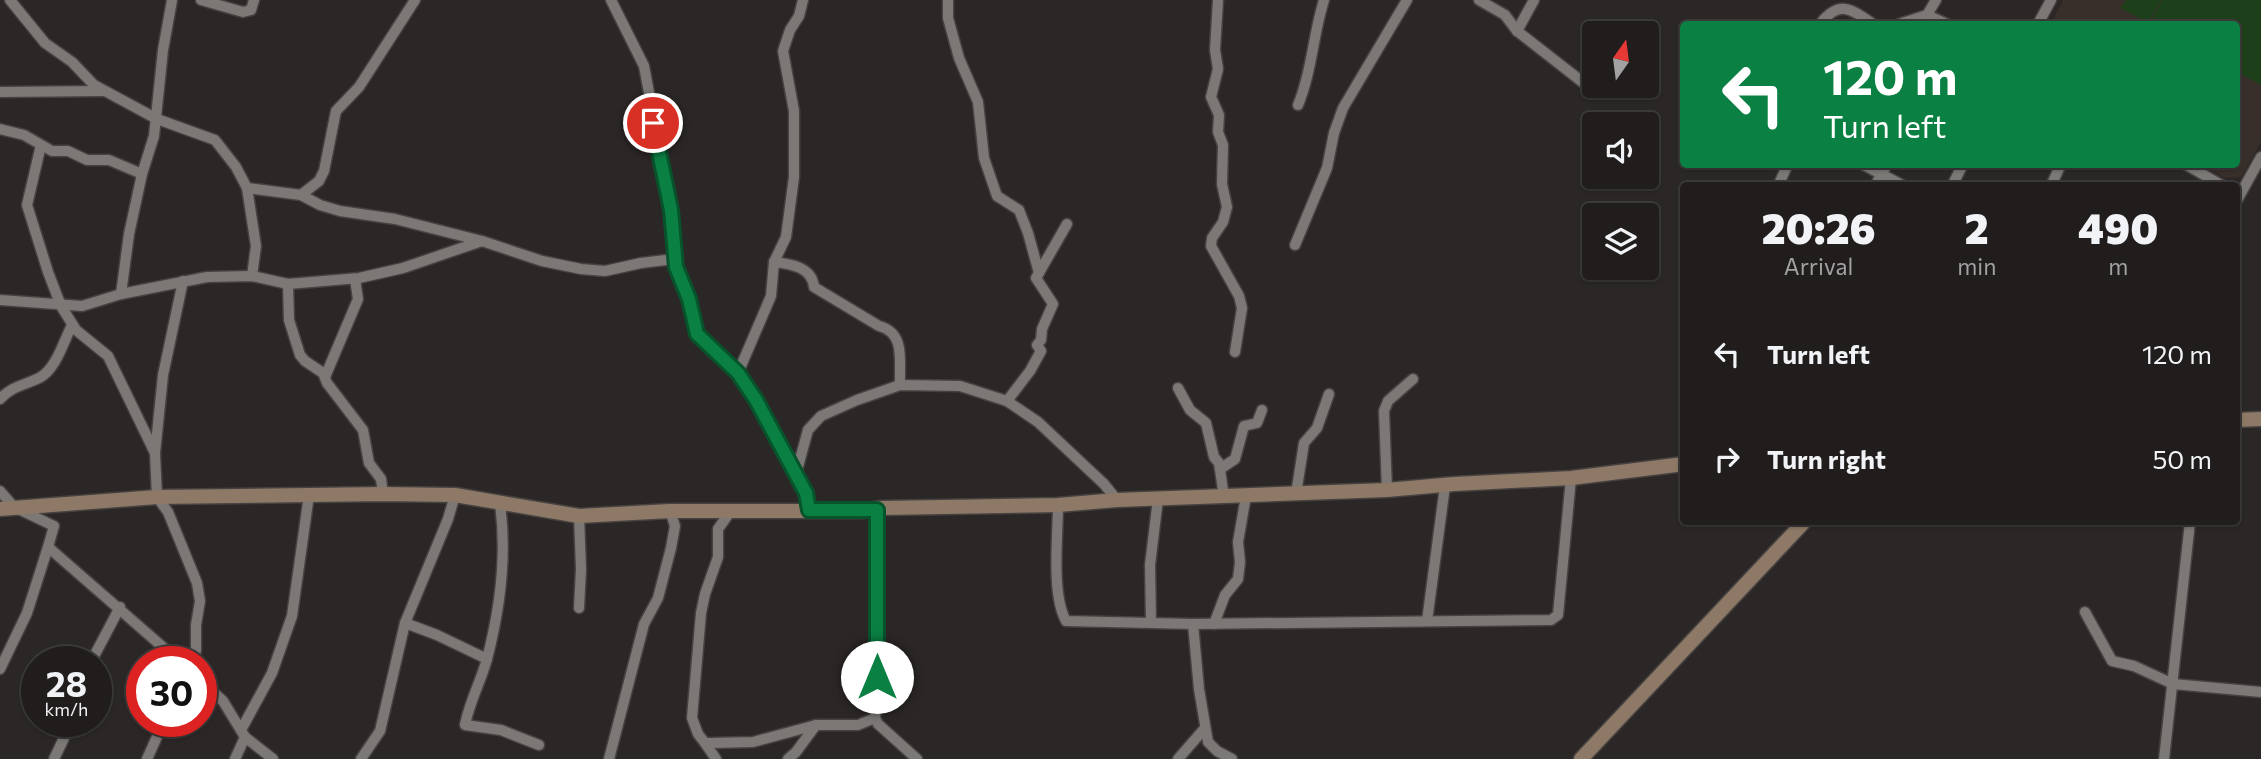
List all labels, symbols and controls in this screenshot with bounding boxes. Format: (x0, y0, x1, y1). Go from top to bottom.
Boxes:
north arrow (1582, 21, 1659, 98)
map controls (1582, 21, 1659, 280)
text: 120 m (1823, 45, 1957, 105)
icon: left (1708, 49, 1799, 140)
pin (623, 93, 683, 153)
icon: arrive (634, 104, 672, 142)
text: Turn left (1823, 105, 1947, 145)
button: sound (1582, 112, 1659, 189)
text: 20:26 (1762, 201, 1876, 253)
text: 2 (1965, 201, 1989, 253)
text: 490 (2078, 201, 2158, 253)
button: layers (1582, 203, 1659, 280)
text: Arrival (1784, 252, 1853, 280)
text: min (1957, 252, 1996, 280)
text: m (2108, 252, 2128, 280)
icon: left (1708, 335, 1746, 373)
text: Turn left (1767, 338, 1870, 369)
text: 120 m (2142, 338, 2212, 369)
icon: right (1708, 440, 1746, 478)
text: Turn right (1767, 443, 1886, 474)
text: 50 m (2152, 443, 2212, 474)
position arrow (840, 640, 914, 714)
speed limit sign: 30 (126, 646, 217, 737)
text: 28 (46, 661, 87, 704)
text: km/h (45, 698, 88, 720)

